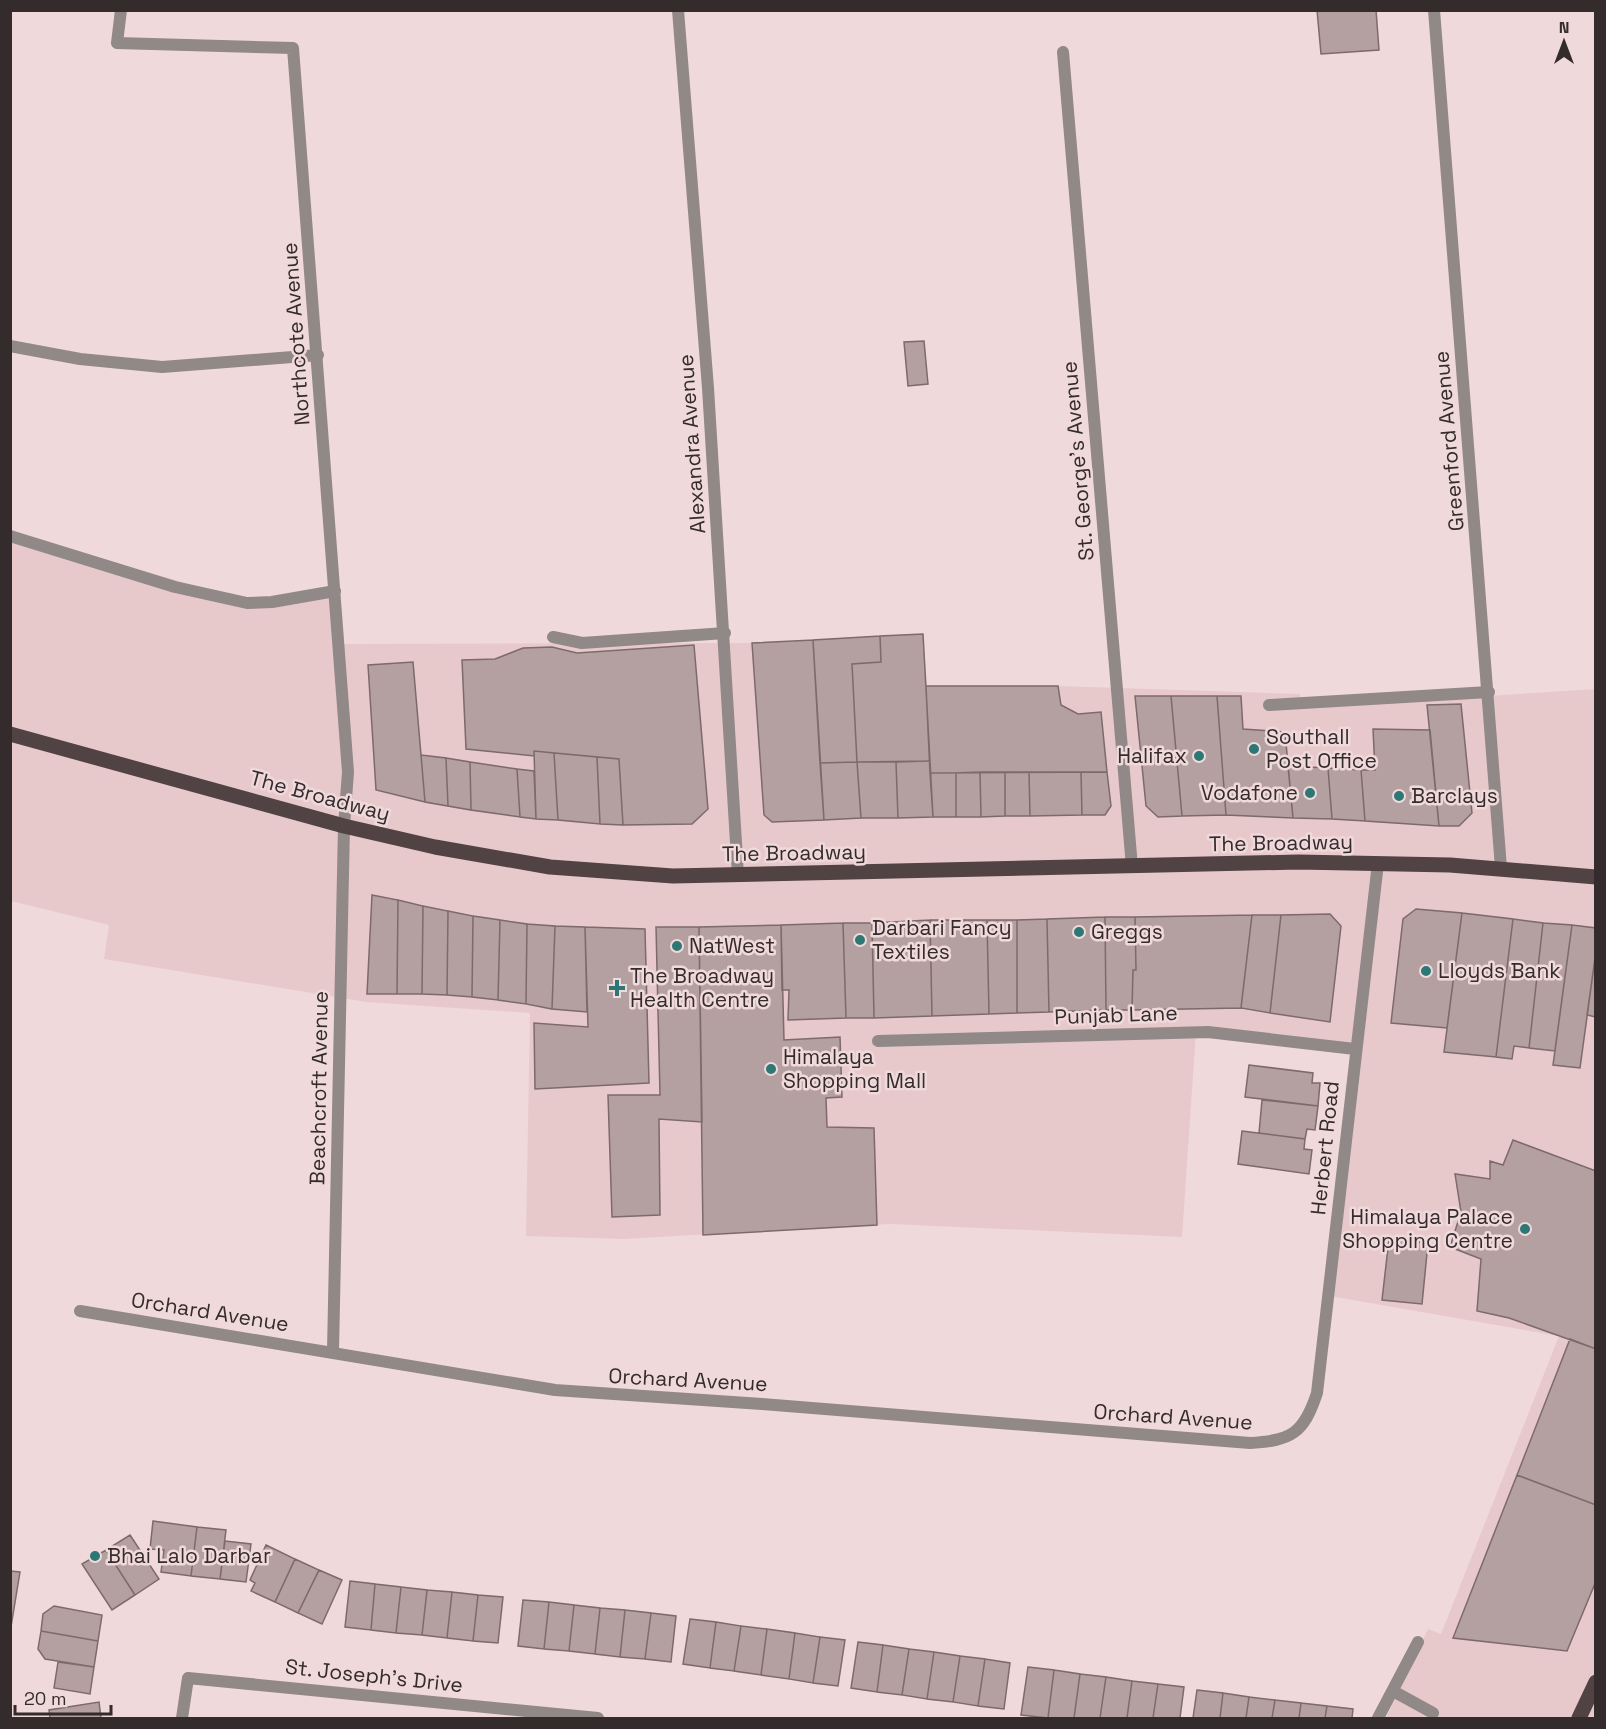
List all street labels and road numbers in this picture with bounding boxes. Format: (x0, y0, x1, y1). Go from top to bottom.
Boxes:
street label: Northcote Avenue (276, 242, 315, 427)
street label: Greenford Avenue (1427, 350, 1470, 532)
street label: Alexandra Avenue (672, 353, 711, 535)
street label: St. George's Avenue (1055, 360, 1100, 562)
street label: The Broadway (247, 764, 393, 827)
street label: The Broadway (1209, 828, 1353, 857)
street label: The Broadway (722, 838, 866, 867)
street label: Beachcroft Avenue (303, 991, 334, 1185)
street label: Punjab Lane (1054, 999, 1178, 1030)
street label: Herbert Road (1304, 1080, 1345, 1216)
street label: Orchard Avenue (129, 1286, 291, 1337)
street label: Orchard Avenue (608, 1362, 768, 1397)
street label: Orchard Avenue (1093, 1397, 1254, 1436)
street label: St. Joseph's Drive (284, 1653, 464, 1698)

